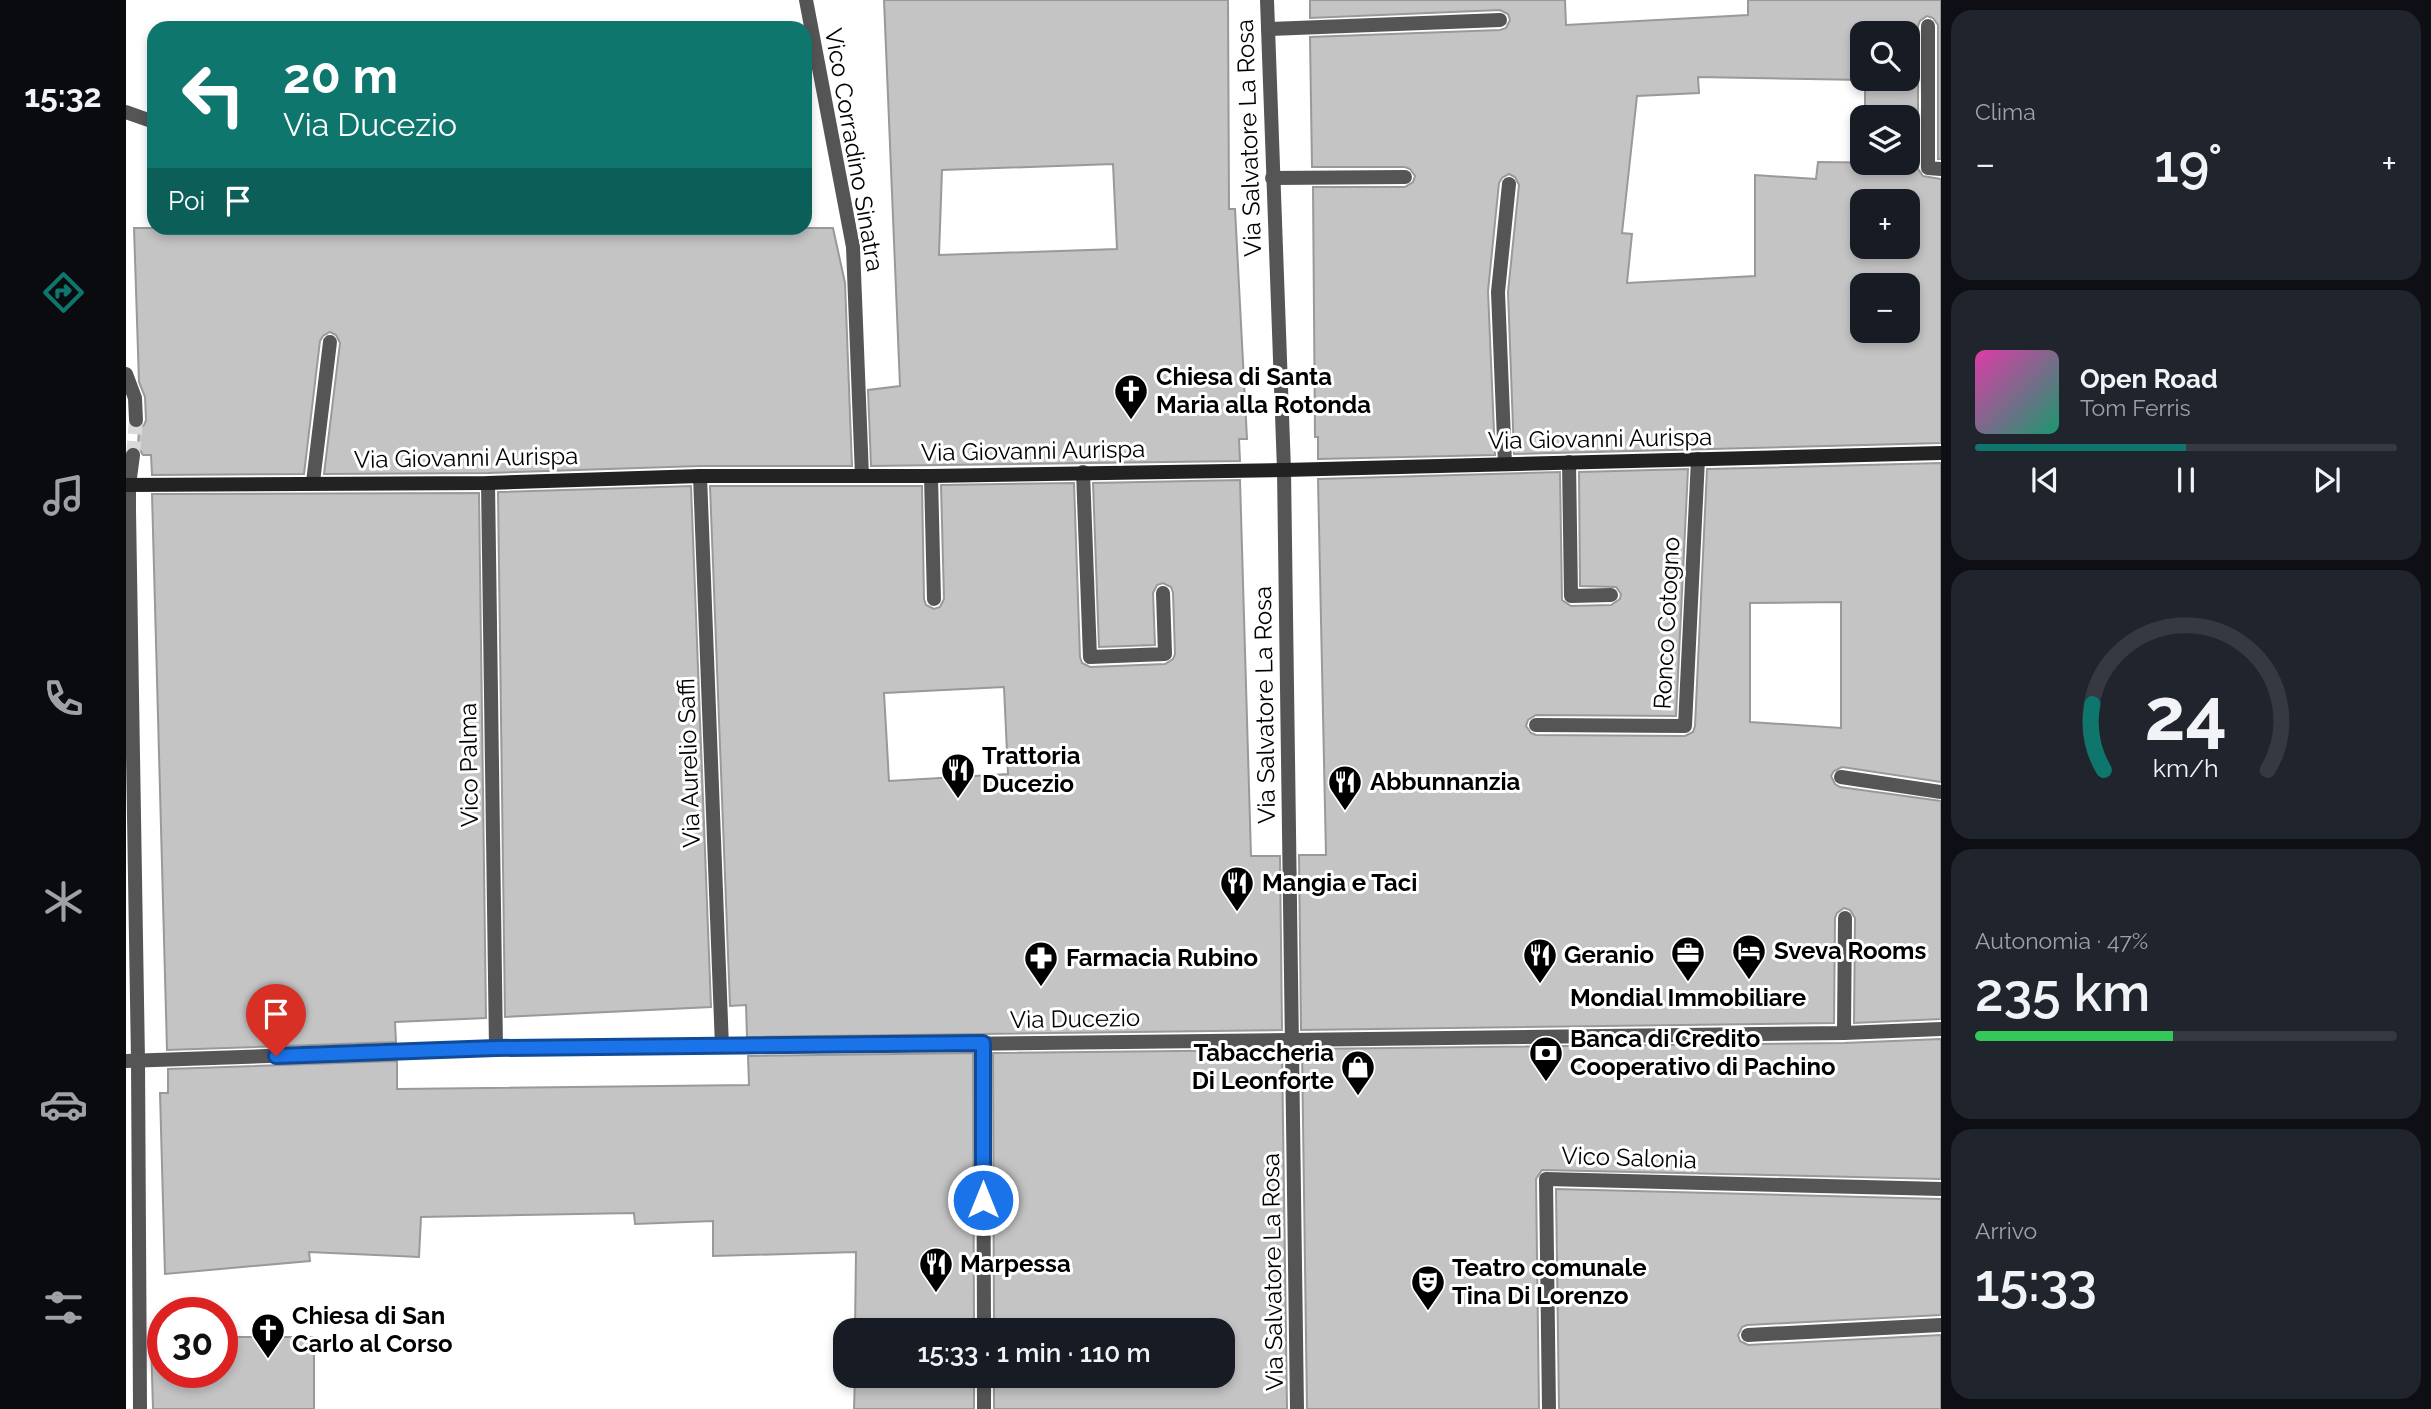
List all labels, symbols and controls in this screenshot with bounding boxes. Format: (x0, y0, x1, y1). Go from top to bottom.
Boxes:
street label: Via Salvatore La Rosa (1230, 19, 1267, 257)
map controls (1850, 21, 1920, 343)
button: search (1850, 21, 1920, 91)
street label: Vico Corradino Sinatra (819, 26, 890, 274)
text: 20 m (283, 47, 398, 104)
icon: left (168, 49, 259, 140)
text: 15:32 (24, 77, 102, 114)
text: Clima (1975, 98, 2036, 125)
button: layers (1850, 105, 1920, 175)
text: Via Ducezio (283, 106, 457, 143)
text: 19° (2154, 133, 2222, 194)
text: − (1975, 141, 1995, 186)
text: + (2381, 141, 2397, 186)
icon: arrive (219, 182, 257, 220)
text: Poi (168, 186, 205, 216)
button: + (1850, 189, 1920, 259)
icon: directions (39, 268, 88, 317)
button: − (1850, 273, 1920, 343)
place label: Chiesa di Santa Maria alla Rotonda (1156, 362, 1371, 419)
text: Open Road (2080, 364, 2218, 394)
church icon: Chiesa di Santa Maria alla Rotonda (1112, 372, 1150, 421)
text: Tom Ferris (2080, 394, 2191, 421)
street label: Via Giovanni Aurispa (1488, 422, 1712, 455)
street label: Via Giovanni Aurispa (921, 434, 1145, 467)
street label: Via Giovanni Aurispa (354, 441, 578, 474)
icon: previous (2026, 461, 2064, 499)
icon: pause (2167, 461, 2205, 499)
icon: next (2308, 461, 2346, 499)
icon: music (39, 471, 88, 520)
street label: Ronco Cotogno (1647, 536, 1686, 710)
street label: Via Salvatore La Rosa (1248, 586, 1281, 824)
text: 24 (2145, 673, 2227, 758)
icon: phone (39, 674, 88, 723)
street label: Via Aurelio Saffi (671, 678, 706, 848)
street label: Vico Palma (453, 702, 484, 828)
place label: Trattoria Ducezio (982, 741, 1081, 798)
restaurant icon: Trattoria Ducezio (939, 751, 977, 800)
text: km/h (2153, 753, 2219, 783)
restaurant icon: Abbunnanzia (1326, 763, 1364, 812)
place label: Abbunnanzia (1370, 767, 1521, 796)
restaurant icon: Mangia e Taci (1218, 864, 1256, 913)
place label: Mangia e Taci (1262, 868, 1417, 897)
icon: climate (39, 877, 88, 926)
text: Autonomia · 47% (1975, 927, 2148, 954)
hotel icon: Sveva Rooms (1730, 932, 1768, 981)
office icon: Mondial Immobiliare (1669, 934, 1707, 983)
restaurant icon: Geranio (1521, 936, 1559, 985)
place label: Sveva Rooms (1774, 936, 1926, 965)
pharmacy icon: Farmacia Rubino (1022, 939, 1060, 988)
place label: Geranio (1564, 940, 1654, 969)
place label: Farmacia Rubino (1066, 943, 1258, 972)
text: 235 km (1975, 962, 2150, 1023)
place label: Mondial Immobiliare (1570, 983, 1806, 1012)
pin (246, 984, 306, 1056)
icon: arrive (257, 995, 295, 1033)
street label: Via Ducezio (1010, 1003, 1140, 1034)
place label: Banca di Credito Cooperativo di Pachino (1570, 1024, 1836, 1081)
bank icon: Banca di Credito Cooperativo di Pachino (1527, 1034, 1565, 1083)
place label: Tabaccheria Di Leonforte (1192, 1038, 1334, 1095)
shop icon: Tabaccheria Di Leonforte (1339, 1048, 1377, 1097)
icon: car (39, 1080, 88, 1129)
street label: Vico Salonia (1561, 1141, 1697, 1174)
street label: Via Salvatore La Rosa (1256, 1153, 1289, 1391)
position arrow (946, 1163, 1020, 1237)
text: Arrivo (1975, 1217, 2037, 1244)
restaurant icon: Marpessa (917, 1245, 955, 1294)
place label: Marpessa (960, 1249, 1071, 1278)
text: 15:33 (1975, 1252, 2097, 1313)
place label: Teatro comunale Tina Di Lorenzo (1452, 1253, 1647, 1310)
theatre icon: Teatro comunale Tina Di Lorenzo (1409, 1263, 1447, 1312)
icon: filters (39, 1283, 88, 1332)
speed limit sign: 30 (147, 1297, 238, 1388)
place label: Chiesa di San Carlo al Corso (292, 1301, 453, 1358)
church icon: Chiesa di San Carlo al Corso (249, 1311, 287, 1360)
text: 15:33 · 1 min · 110 m (917, 1338, 1151, 1368)

